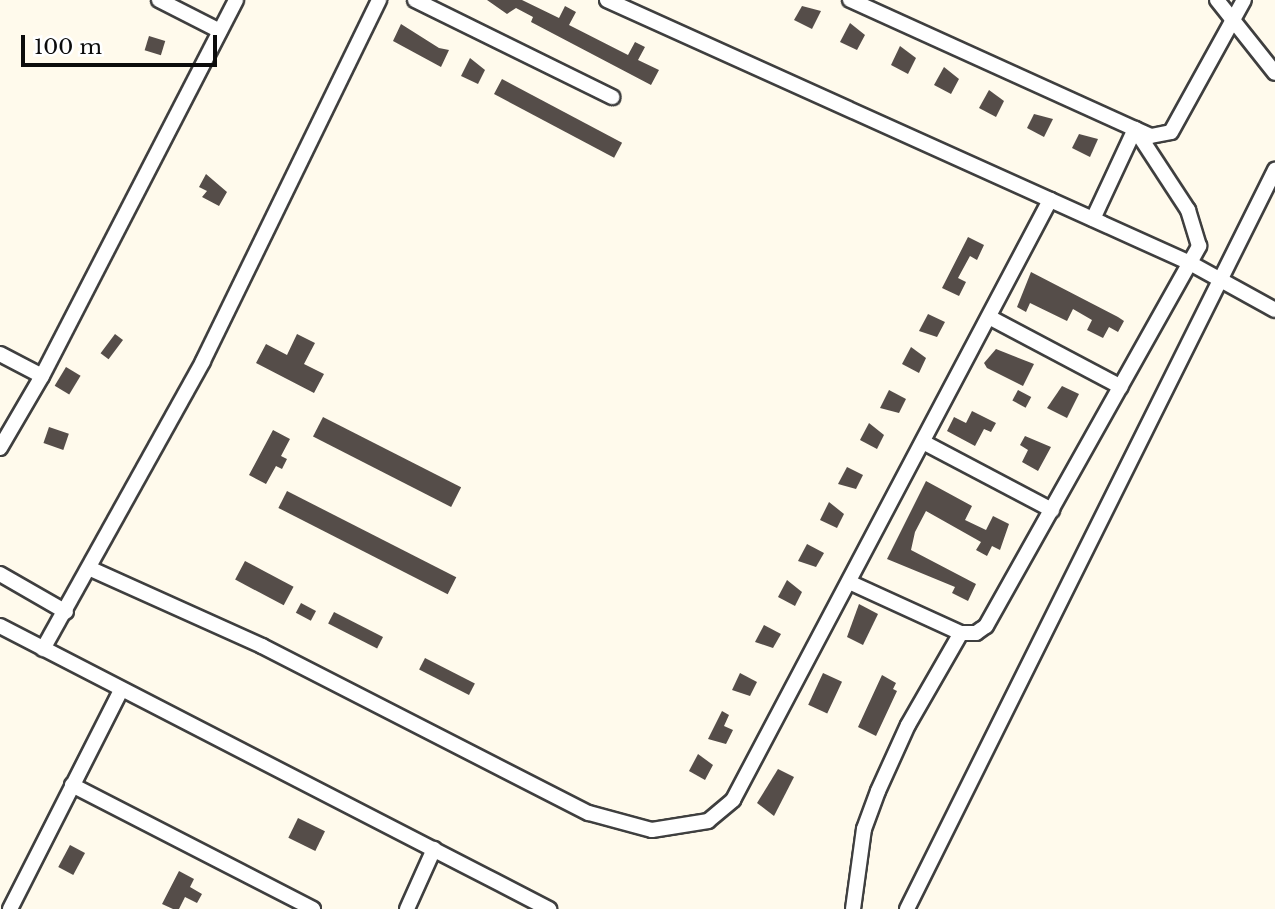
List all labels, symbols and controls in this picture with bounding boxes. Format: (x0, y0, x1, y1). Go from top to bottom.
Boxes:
scale bar (24, 21, 220, 65)
text: 100 m (34, 34, 102, 60)

